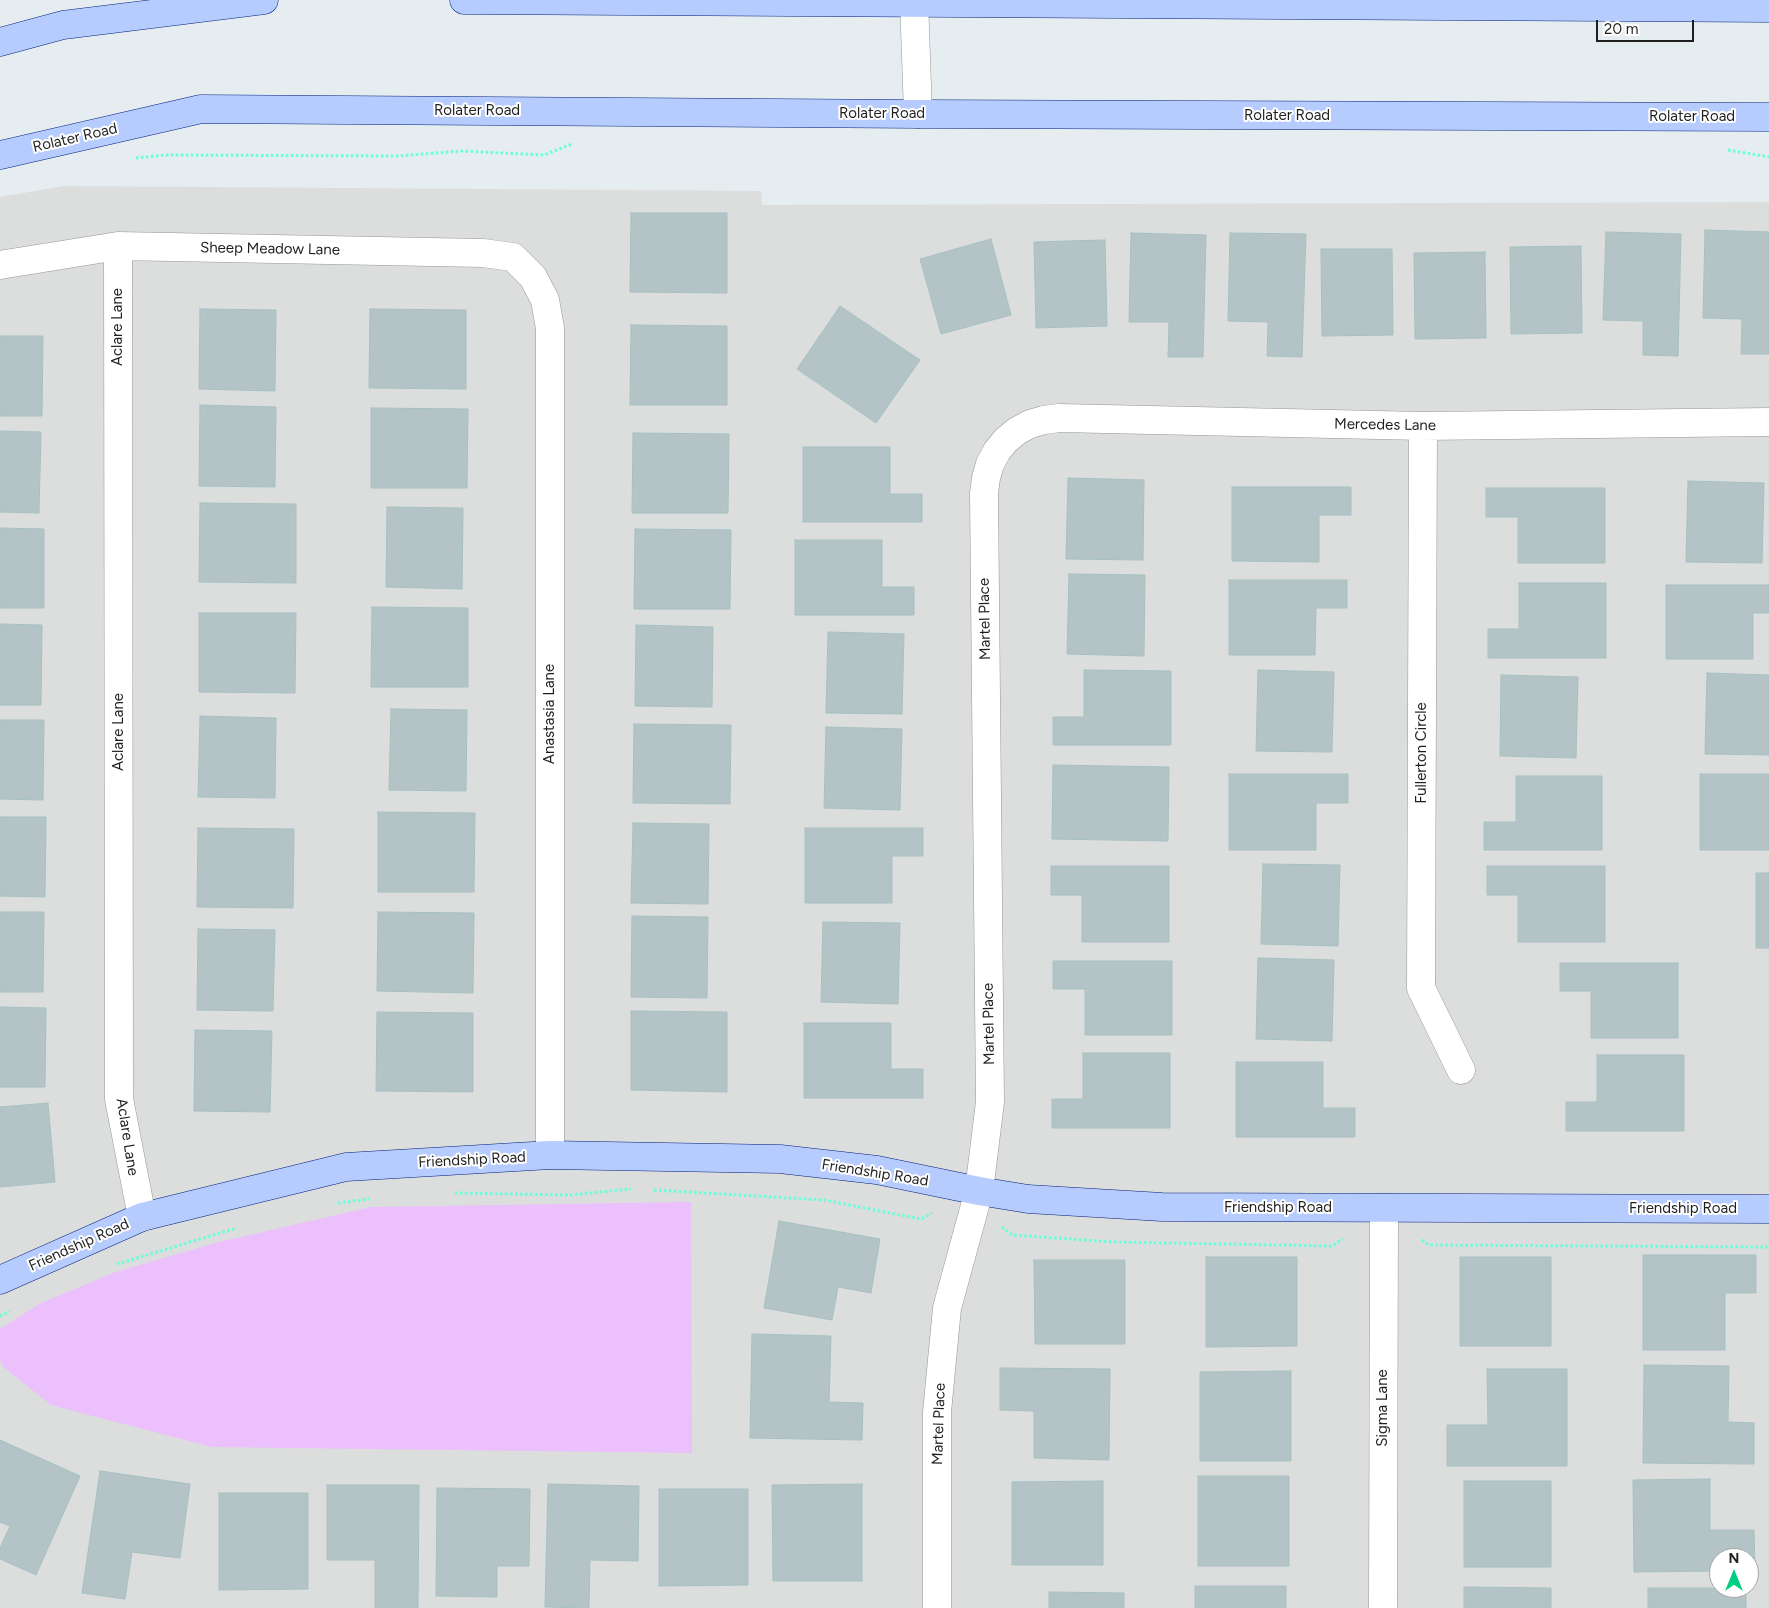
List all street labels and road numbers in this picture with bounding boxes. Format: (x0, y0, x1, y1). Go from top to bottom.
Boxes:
street label: Rolater Road (434, 102, 520, 120)
street label: Rolater Road (839, 105, 925, 123)
street label: Rolater Road (1244, 107, 1330, 125)
street label: Rolater Road (1649, 108, 1735, 126)
street label: Rolater Road (31, 120, 119, 156)
street label: Sheep Meadow Lane (200, 239, 340, 259)
street label: Aclare Lane (109, 288, 127, 366)
street label: Mercedes Lane (1334, 415, 1436, 435)
street label: Martel Place (975, 578, 995, 660)
street label: Anastasia Lane (541, 664, 559, 764)
street label: Aclare Lane (110, 693, 128, 771)
street label: Fullerton Circle (1413, 702, 1431, 804)
street label: Martel Place (979, 983, 999, 1065)
street label: Aclare Lane (112, 1097, 142, 1177)
street label: Friendship Road (418, 1148, 526, 1172)
street label: Friendship Road (820, 1156, 930, 1190)
street label: Friendship Road (1224, 1199, 1332, 1217)
street label: Friendship Road (1629, 1200, 1737, 1218)
street label: Friendship Road (26, 1215, 132, 1275)
street label: Sigma Lane (1374, 1369, 1392, 1447)
street label: Martel Place (929, 1383, 949, 1465)

